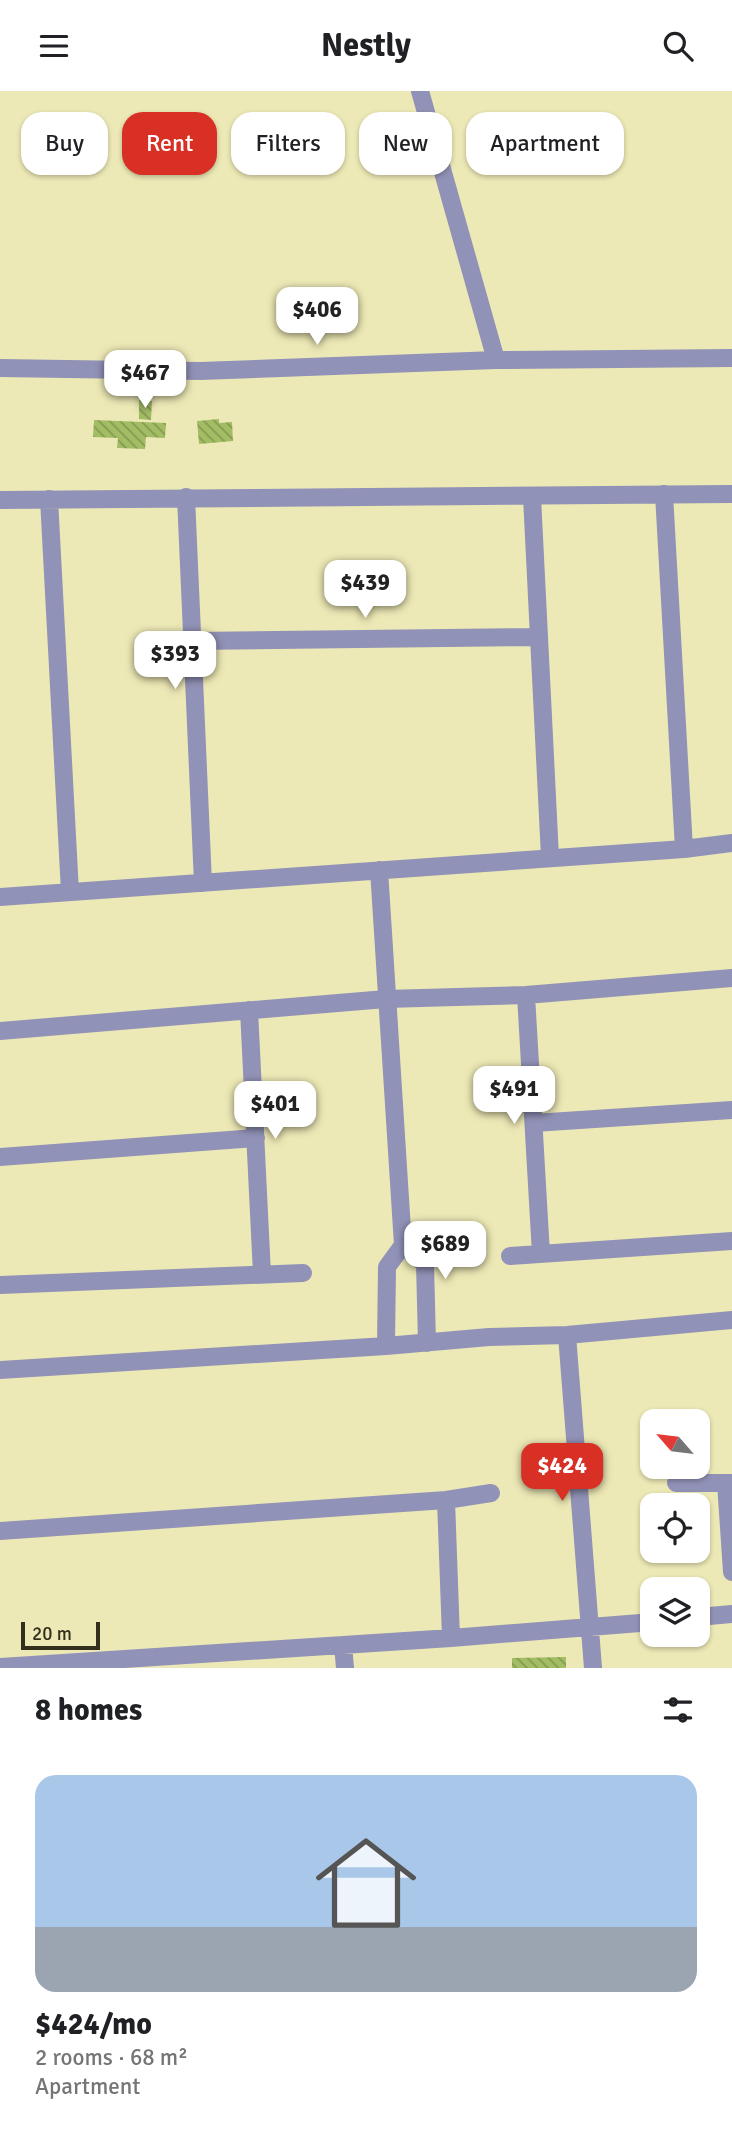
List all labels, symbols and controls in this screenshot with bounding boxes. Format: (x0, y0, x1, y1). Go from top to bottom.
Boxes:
text: Nestly (321, 26, 411, 65)
icon: menu (35, 27, 73, 65)
icon: search (659, 27, 697, 65)
chip: Buy (21, 112, 108, 175)
chip: Rent (122, 112, 217, 175)
chip: Filters (231, 112, 345, 175)
chip: New (359, 112, 452, 175)
chip: Apartment (466, 112, 624, 175)
pin: $406 (276, 287, 358, 347)
text: $406 (292, 295, 342, 324)
pin: $467 (104, 351, 186, 410)
text: $467 (120, 358, 170, 387)
pin: $439 (324, 561, 406, 620)
text: $439 (340, 568, 390, 597)
pin: $393 (134, 631, 216, 691)
text: $393 (150, 639, 200, 668)
pin: $491 (473, 1067, 555, 1126)
text: $491 (489, 1074, 539, 1103)
pin: $401 (234, 1081, 316, 1141)
text: $401 (250, 1089, 300, 1118)
pin: $689 (404, 1221, 486, 1281)
text: $689 (420, 1229, 470, 1258)
north arrow (640, 1409, 710, 1479)
map controls (640, 1409, 710, 1647)
pin: $424 (521, 1443, 603, 1503)
text: $424 (537, 1451, 587, 1480)
button: locate (640, 1493, 710, 1563)
button: layers (640, 1577, 710, 1647)
scale bar (21, 1619, 100, 1651)
text: 20 m (32, 1622, 72, 1646)
icon: filters (659, 1691, 697, 1729)
text: 8 homes (35, 1692, 142, 1729)
icon: home (303, 1820, 429, 1946)
text: $424/mo (35, 2006, 152, 2043)
text: 2 rooms · 68 m² (35, 2043, 188, 2072)
text: Apartment (35, 2072, 140, 2101)

